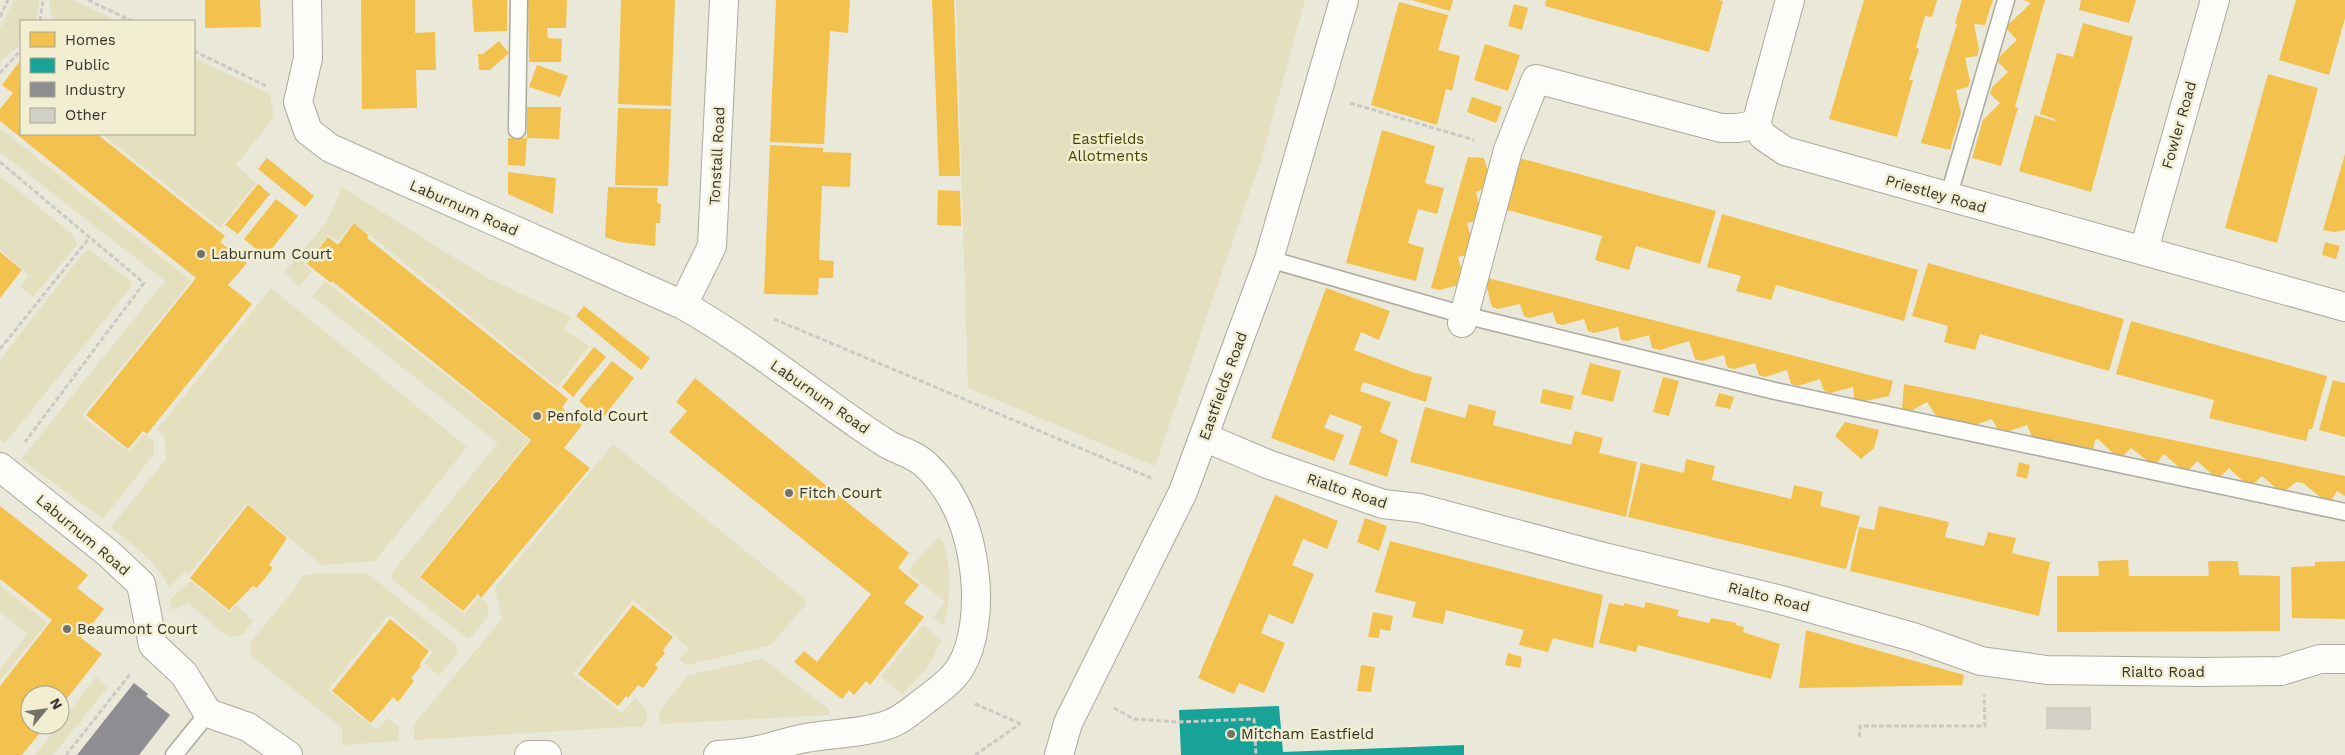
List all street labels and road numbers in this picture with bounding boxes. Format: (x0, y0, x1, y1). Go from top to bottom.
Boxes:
street label: Fowler Road (2158, 79, 2200, 171)
street label: Tonstall Road (705, 106, 729, 206)
street label: Priestley Road (1883, 171, 1989, 217)
street label: Laburnum Road (407, 176, 521, 240)
street label: Eastfields Road (1195, 329, 1251, 443)
street label: Laburnum Road (767, 356, 873, 438)
street label: Rialto Road (1304, 470, 1390, 512)
street label: Laburnum Road (32, 491, 134, 579)
street label: Rialto Road (1726, 578, 1812, 616)
street label: Rialto Road (2121, 663, 2205, 681)

